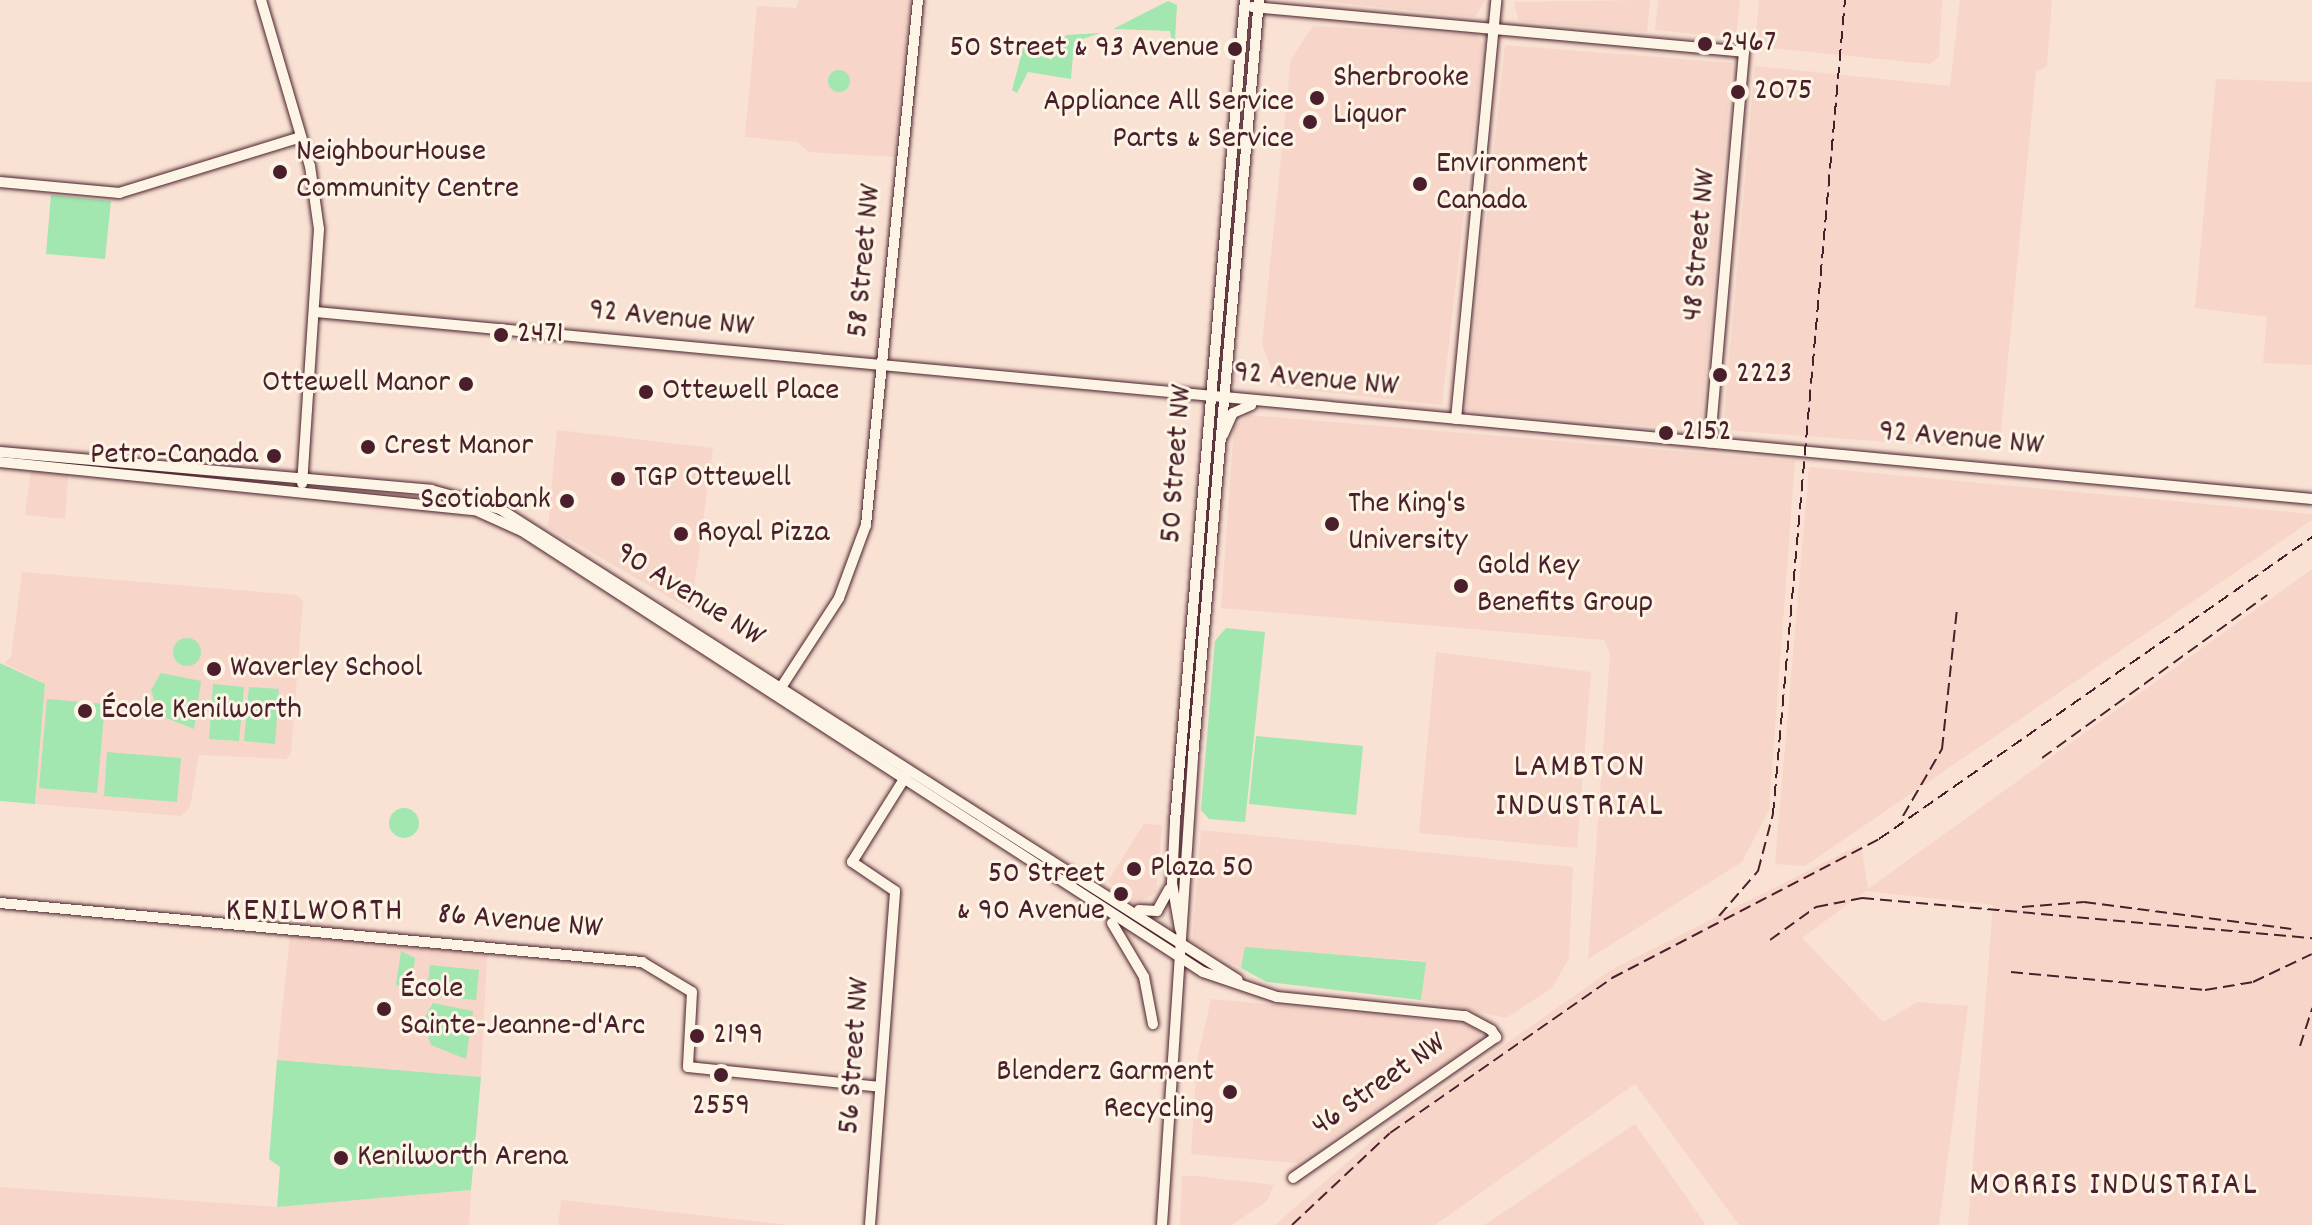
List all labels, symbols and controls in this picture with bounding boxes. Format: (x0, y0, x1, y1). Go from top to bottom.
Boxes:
place label: 2467 (1721, 25, 1776, 63)
place label: 50 Street & 93 Avenue (949, 30, 1219, 68)
marker: 2467 (1696, 35, 1714, 53)
marker: 50 Street & 93 Avenue (1226, 40, 1244, 58)
place label: Sherbrooke Liquor (1333, 61, 1469, 136)
place label: 2075 (1754, 73, 1812, 111)
marker: 2075 (1729, 83, 1747, 101)
place label: Appliance All Service Parts & Service (1043, 85, 1294, 160)
marker: Sherbrooke Liquor (1308, 89, 1326, 107)
marker: Appliance All Service Parts & Service (1301, 113, 1319, 131)
place label: NeighbourHouse Community Centre (296, 135, 519, 210)
place label: Environment Canada (1436, 147, 1588, 222)
marker: NeighbourHouse Community Centre (271, 163, 289, 181)
street label: 48 Street NW (1675, 167, 1727, 323)
marker: Environment Canada (1411, 175, 1429, 193)
street label: 58 Street NW (840, 183, 892, 339)
street label: 92 Avenue NW (587, 292, 755, 348)
place label: 2471 (517, 316, 564, 354)
marker: 2471 (492, 326, 510, 344)
street label: 92 Avenue NW (1232, 355, 1400, 407)
place label: 2223 (1736, 356, 1792, 394)
place label: Ottewell Manor (262, 365, 450, 403)
marker: 2223 (1711, 366, 1729, 384)
place label: Ottewell Place (662, 373, 839, 411)
marker: Ottewell Manor (457, 375, 475, 393)
marker: Ottewell Place (637, 383, 655, 401)
street label: 50 Street NW (1153, 383, 1203, 545)
place label: 2152 (1682, 414, 1732, 452)
street label: 92 Avenue NW (1877, 414, 2045, 466)
marker: 2152 (1657, 424, 1675, 442)
place label: Crest Manor (384, 428, 533, 466)
place label: Petro-Canada (90, 437, 258, 475)
marker: Crest Manor (359, 438, 377, 456)
marker: Petro-Canada (265, 447, 283, 465)
place label: TGP Ottewell (634, 460, 791, 498)
marker: TGP Ottewell (609, 470, 627, 488)
place label: Scotiabank (420, 482, 551, 520)
place label: The King's University (1348, 487, 1467, 562)
marker: Scotiabank (558, 492, 576, 510)
place label: Royal Pizza (697, 515, 829, 553)
marker: The King's University (1323, 515, 1341, 533)
marker: Royal Pizza (672, 525, 690, 543)
street label: 90 Avenue NW (607, 535, 771, 657)
place label: Gold Key Benefits Group (1477, 549, 1653, 624)
marker: Gold Key Benefits Group (1452, 577, 1470, 595)
place label: Waverley School (230, 650, 422, 688)
marker: Waverley School (205, 660, 223, 678)
place label: École Kenilworth (101, 692, 302, 730)
marker: École Kenilworth (76, 702, 94, 720)
district label: LAMBTON INDUSTRIAL (1495, 748, 1665, 828)
place label: Plaza 50 (1150, 850, 1254, 888)
place label: 50 Street & 90 Avenue (957, 857, 1105, 932)
marker: Plaza 50 (1125, 860, 1143, 878)
marker: 50 Street & 90 Avenue (1112, 885, 1130, 903)
district label: KENILWORTH (226, 893, 404, 933)
street label: 86 Avenue NW (436, 897, 604, 949)
place label: École Sainte-Jeanne-d'Arc (400, 972, 645, 1047)
street label: 56 Street NW (831, 976, 881, 1136)
marker: École Sainte-Jeanne-d'Arc (375, 1000, 393, 1018)
place label: 2199 (713, 1017, 763, 1055)
street label: 46 Street NW (1305, 1026, 1455, 1146)
marker: 2199 (688, 1027, 706, 1045)
place label: Blenderz Garment Recycling (996, 1055, 1214, 1130)
marker: 2559 (712, 1066, 730, 1084)
marker: Blenderz Garment Recycling (1221, 1083, 1239, 1101)
place label: 2559 (692, 1088, 750, 1126)
place label: Kenilworth Arena (357, 1139, 568, 1177)
marker: Kenilworth Arena (332, 1149, 350, 1167)
district label: MORRIS INDUSTRIAL (1969, 1167, 2259, 1207)

